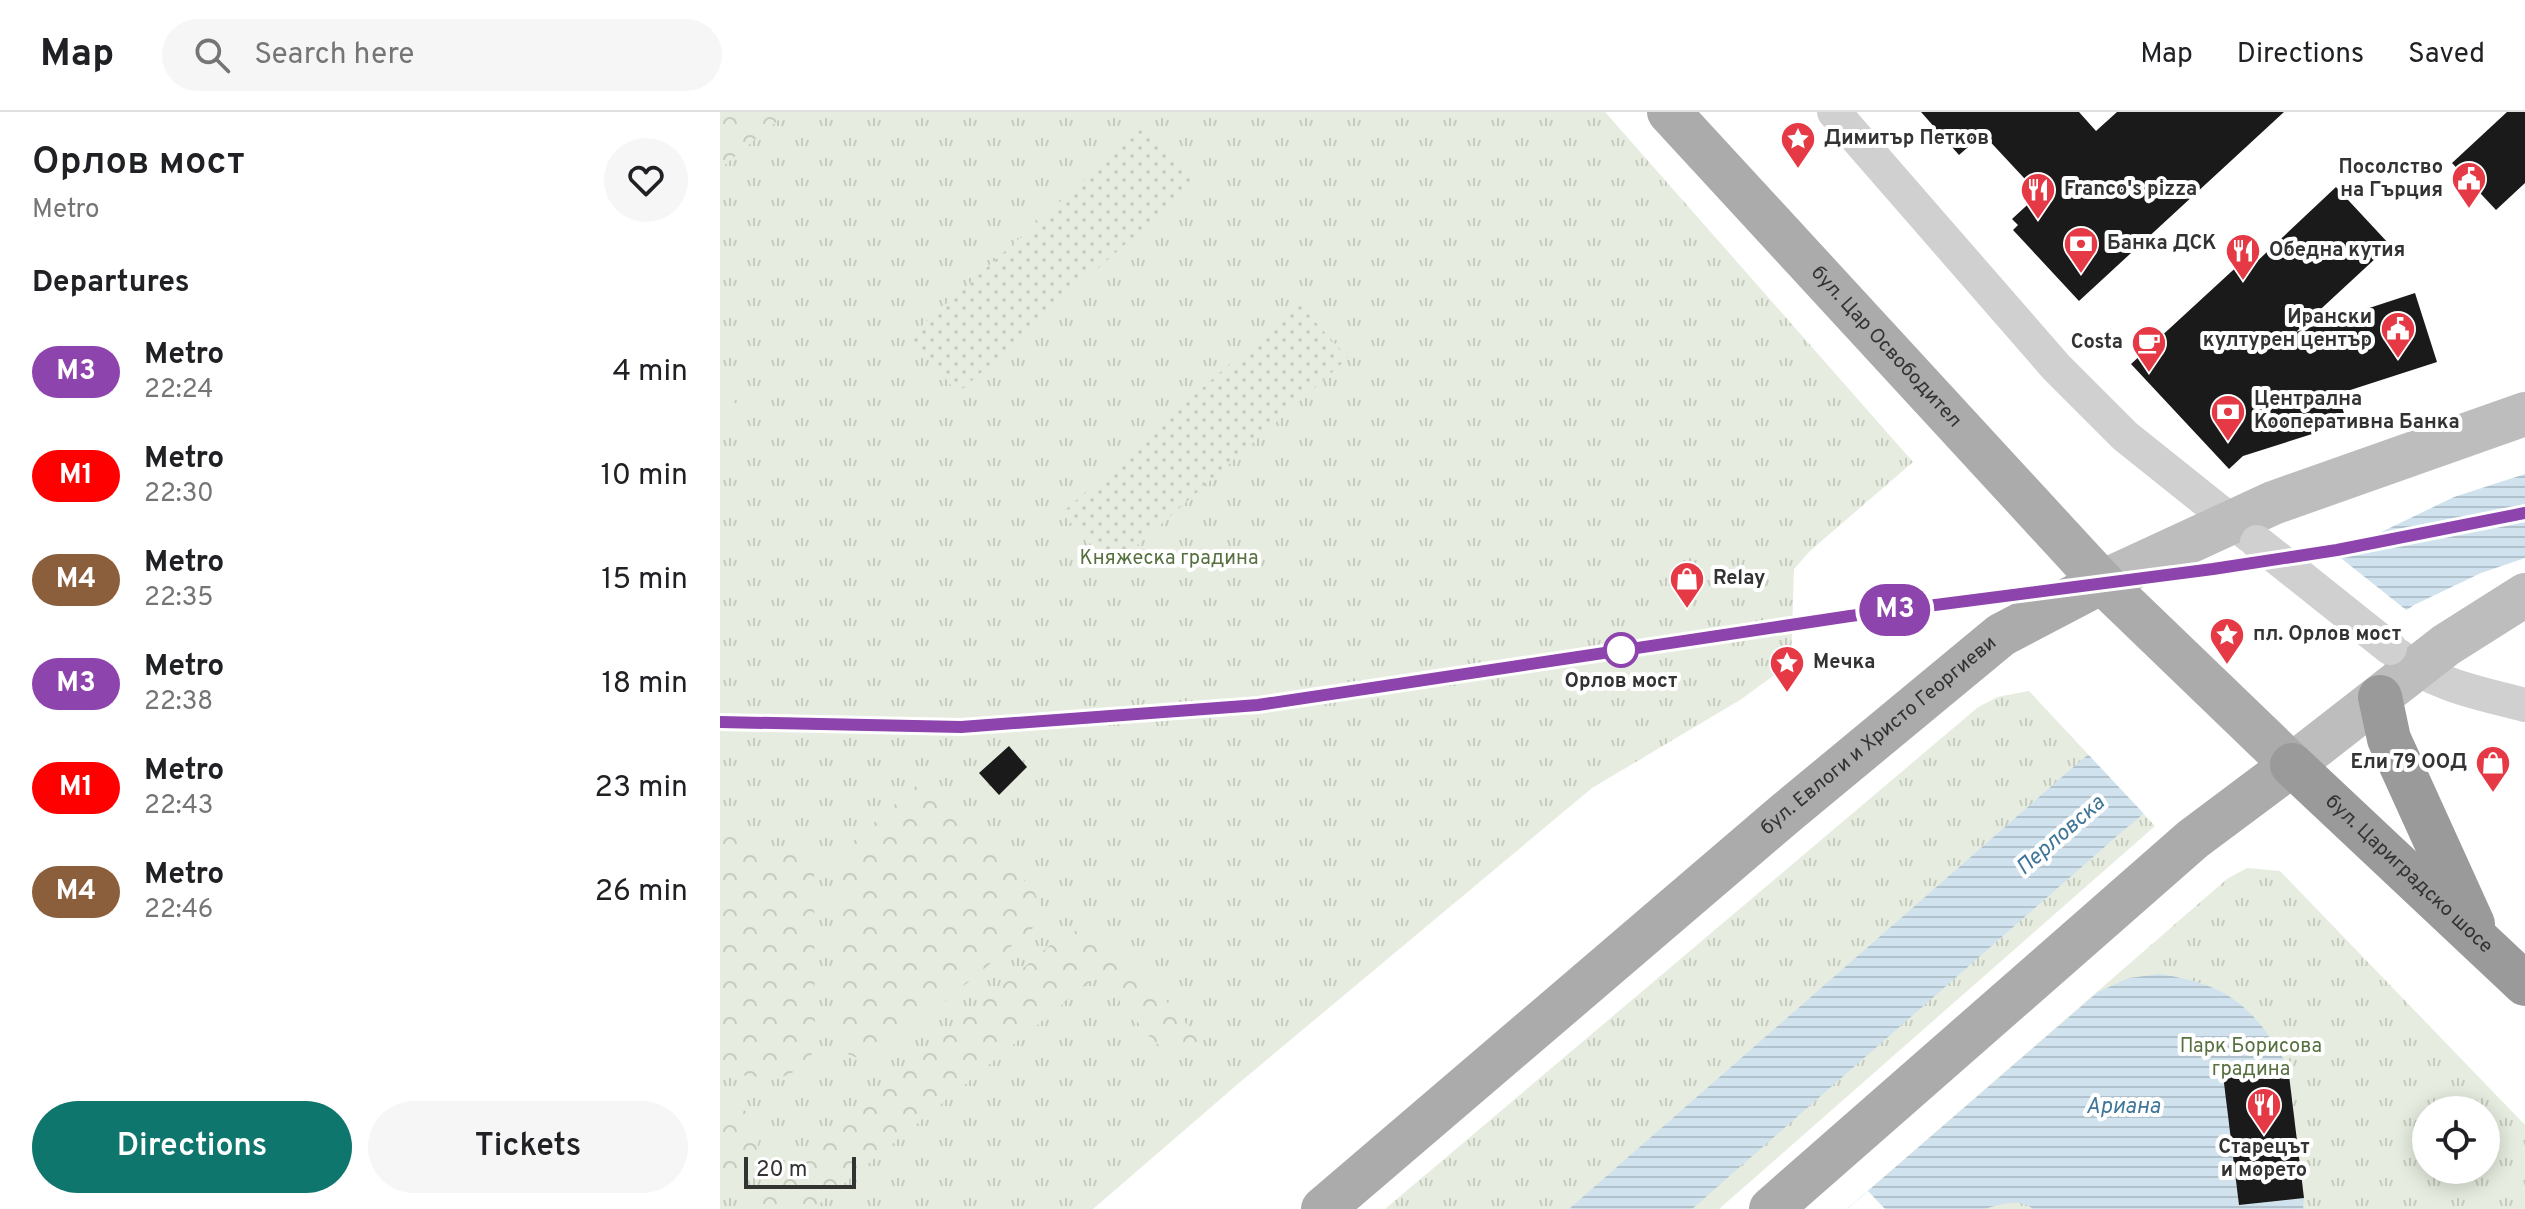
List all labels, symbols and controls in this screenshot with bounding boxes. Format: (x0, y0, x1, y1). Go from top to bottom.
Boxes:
search box (162, 19, 722, 91)
text: Map (40, 31, 114, 80)
icon: search (190, 33, 234, 77)
text: Search here (254, 37, 414, 74)
text: Map (2140, 37, 2193, 73)
text: Directions (2237, 37, 2364, 73)
text: Saved (2408, 37, 2485, 73)
place icon: Димитър Петков (1779, 120, 1817, 170)
place label: Димитър Петков (1824, 126, 1989, 152)
button: heart (604, 138, 688, 222)
text: Орлов мост (32, 139, 245, 188)
place label: Посолство на Гърция (2339, 155, 2443, 204)
public building icon: Посолство на Гърция (2450, 160, 2488, 210)
restaurant icon: Franco's pizza (2019, 171, 2057, 221)
place label: Franco's pizza (2064, 177, 2197, 203)
text: Metro (32, 194, 99, 227)
bank icon: Банка ДСК (2062, 225, 2100, 275)
place label: Банка ДСК (2107, 231, 2216, 257)
restaurant icon: Обедна кутия (2224, 232, 2262, 282)
place label: Обедна кутия (2269, 238, 2405, 264)
street label: бул. Цар Освободител (1805, 261, 1967, 434)
text: Departures (32, 265, 190, 302)
place label: Ирански културен център (2203, 305, 2372, 354)
public building icon: Ирански културен център (2379, 310, 2417, 360)
cafe icon: Costa (2130, 324, 2168, 374)
place label: Costa (2071, 330, 2123, 356)
text: Metro (144, 337, 224, 374)
text: M3 (56, 354, 96, 390)
text: 4 min (612, 354, 688, 391)
text: 22:24 (144, 374, 213, 407)
place label: Централна Кооперативна Банка (2254, 387, 2460, 436)
bank icon: Централна Кооперативна Банка (2209, 393, 2247, 443)
text: Metro (144, 441, 224, 478)
text: M1 (59, 458, 93, 494)
text: 10 min (601, 458, 688, 495)
text: 22:30 (144, 478, 214, 511)
text: Metro (144, 545, 224, 582)
park label: Княжеска градина (1079, 546, 1259, 572)
shop icon: Relay (1668, 560, 1706, 610)
text: M4 (56, 562, 96, 598)
text: 15 min (601, 562, 688, 599)
place label: Relay (1713, 566, 1765, 592)
text: 22:35 (144, 582, 213, 615)
line badge: M3 (1859, 584, 1931, 636)
text: M3 (1875, 592, 1915, 628)
place icon: пл. Орлов мост (2208, 616, 2246, 666)
place label: пл. Орлов мост (2253, 622, 2401, 648)
street label: бул. Евлоги и Христо Георгиеви (1756, 631, 2002, 842)
marker: Орлов мост (1604, 633, 1638, 667)
place icon: Мечка (1768, 644, 1806, 694)
text: Metro (144, 649, 224, 686)
place label: Мечка (1813, 650, 1875, 676)
text: M3 (56, 666, 96, 702)
text: 18 min (602, 666, 688, 703)
place label: Орлов мост (1565, 669, 1677, 695)
text: 22:38 (144, 686, 213, 719)
shop icon: Ели 79 ООД (2474, 744, 2512, 794)
place label: Ели 79 ООД (2351, 750, 2467, 776)
text: Metro (144, 753, 224, 790)
text: M1 (59, 770, 93, 806)
text: 23 min (595, 770, 688, 807)
street label: бул. Цариградско шосе (2319, 789, 2498, 960)
text: 22:43 (144, 790, 213, 823)
water label: Перловска (2011, 790, 2111, 882)
text: Metro (144, 857, 224, 894)
text: M4 (56, 874, 96, 910)
text: 26 min (595, 874, 688, 911)
text: 22:46 (144, 894, 213, 927)
park label: Парк Борисова градина (2180, 1034, 2322, 1083)
restaurant icon: Старецът и морето (2245, 1086, 2283, 1136)
water label: Ариана (2086, 1094, 2161, 1121)
map controls (2412, 1096, 2500, 1184)
button: locate (2412, 1096, 2500, 1184)
button: Directions (32, 1101, 352, 1193)
button: Tickets (368, 1101, 688, 1193)
place label: Старецът и морето (2218, 1135, 2310, 1184)
scale bar (744, 1153, 856, 1189)
text: 20 m (756, 1157, 807, 1184)

